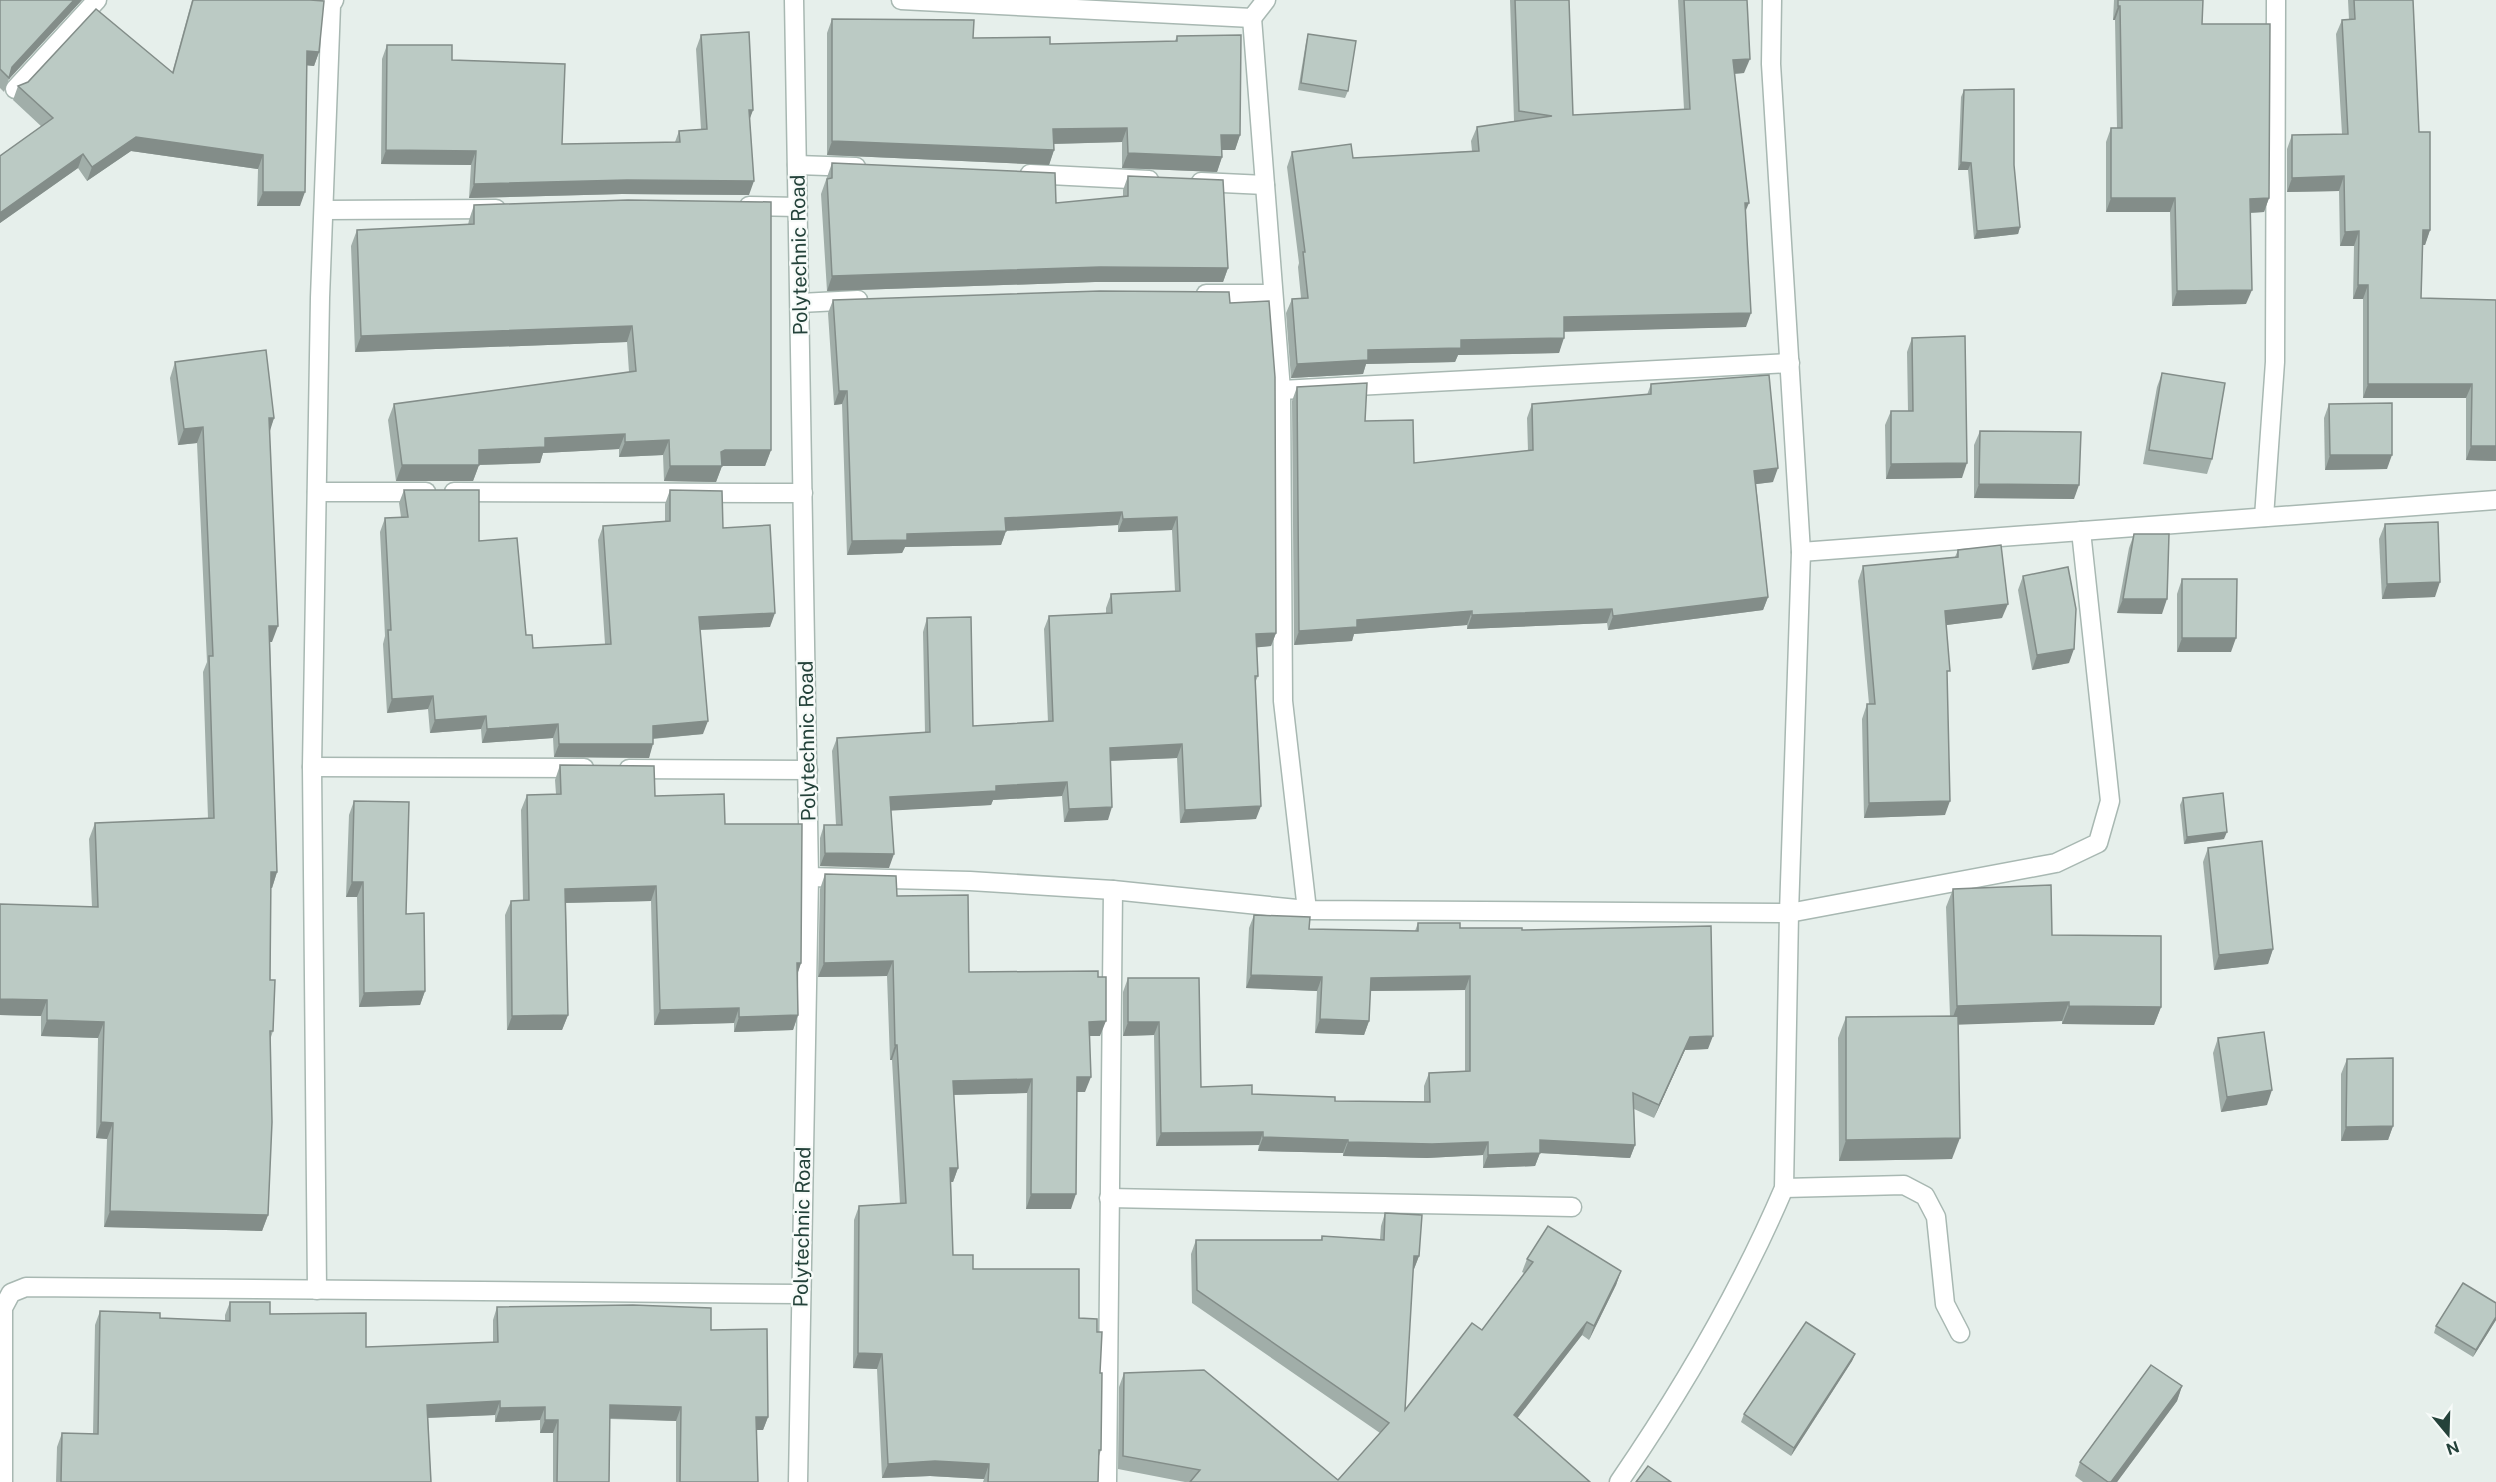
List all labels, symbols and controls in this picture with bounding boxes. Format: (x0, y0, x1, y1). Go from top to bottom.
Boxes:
street label: Polytechnic Road (786, 174, 812, 336)
street label: Polytechnic Road (794, 660, 820, 822)
street label: Polytechnic Road (789, 1146, 815, 1308)
north arrow (2418, 1404, 2478, 1464)
text: N (2444, 1437, 2462, 1459)

